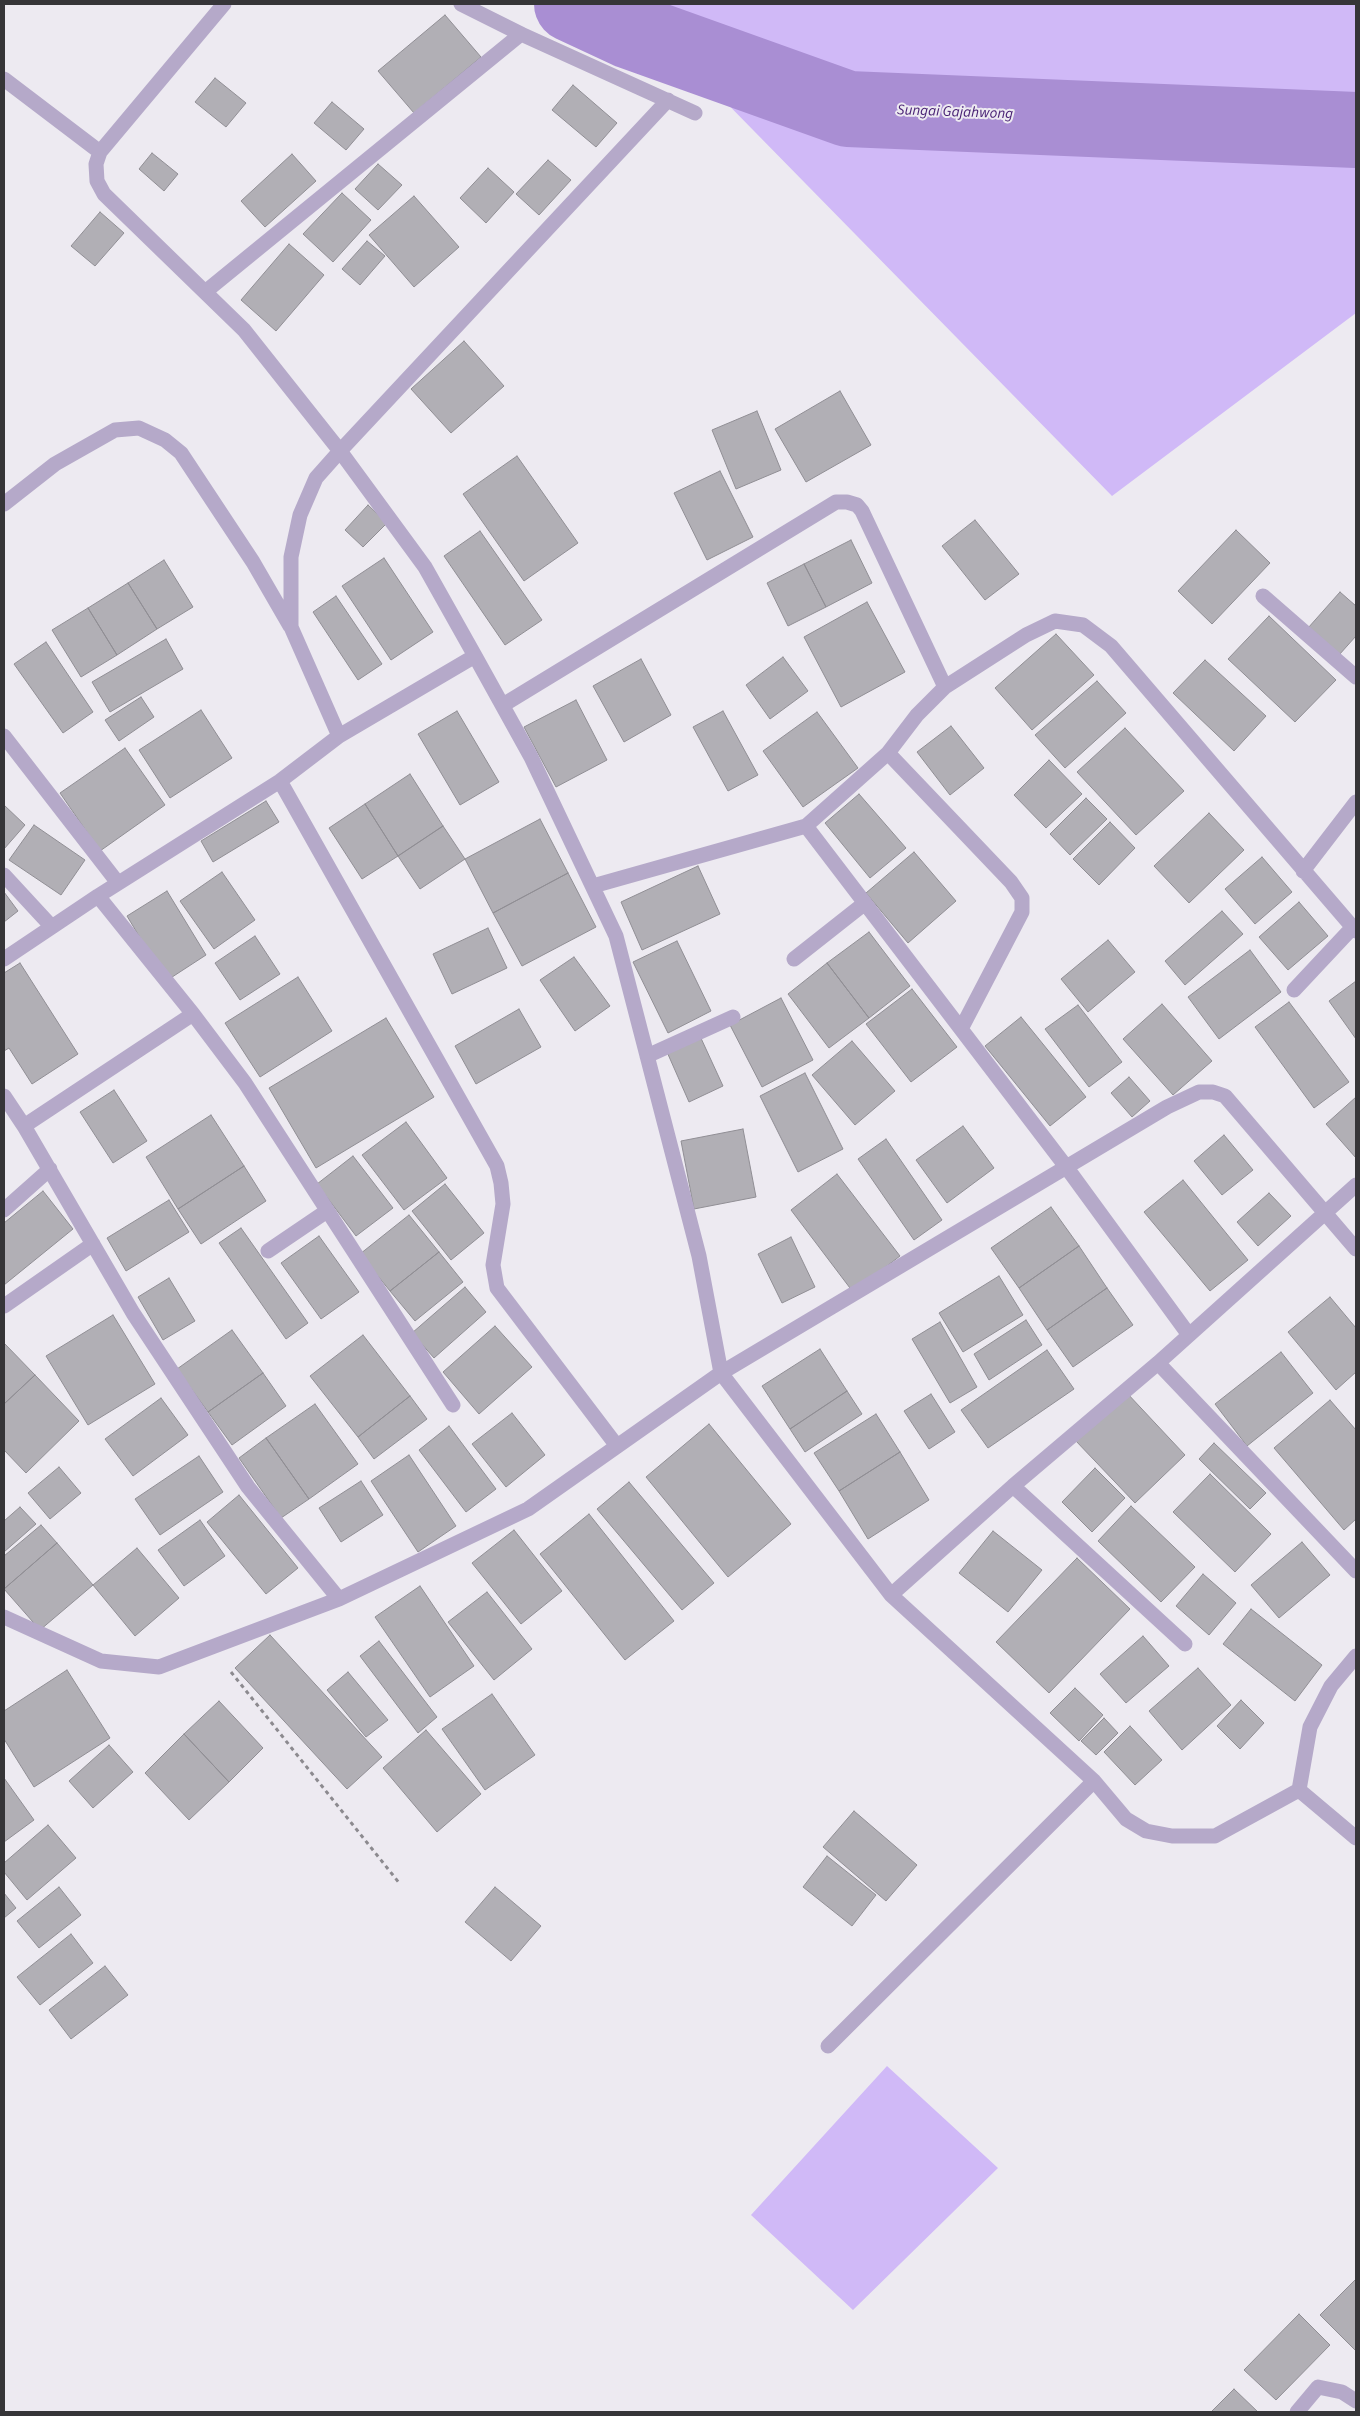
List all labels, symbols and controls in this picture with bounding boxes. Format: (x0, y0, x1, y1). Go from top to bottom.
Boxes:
water label: Sungai Gajahwong (897, 102, 1013, 124)

